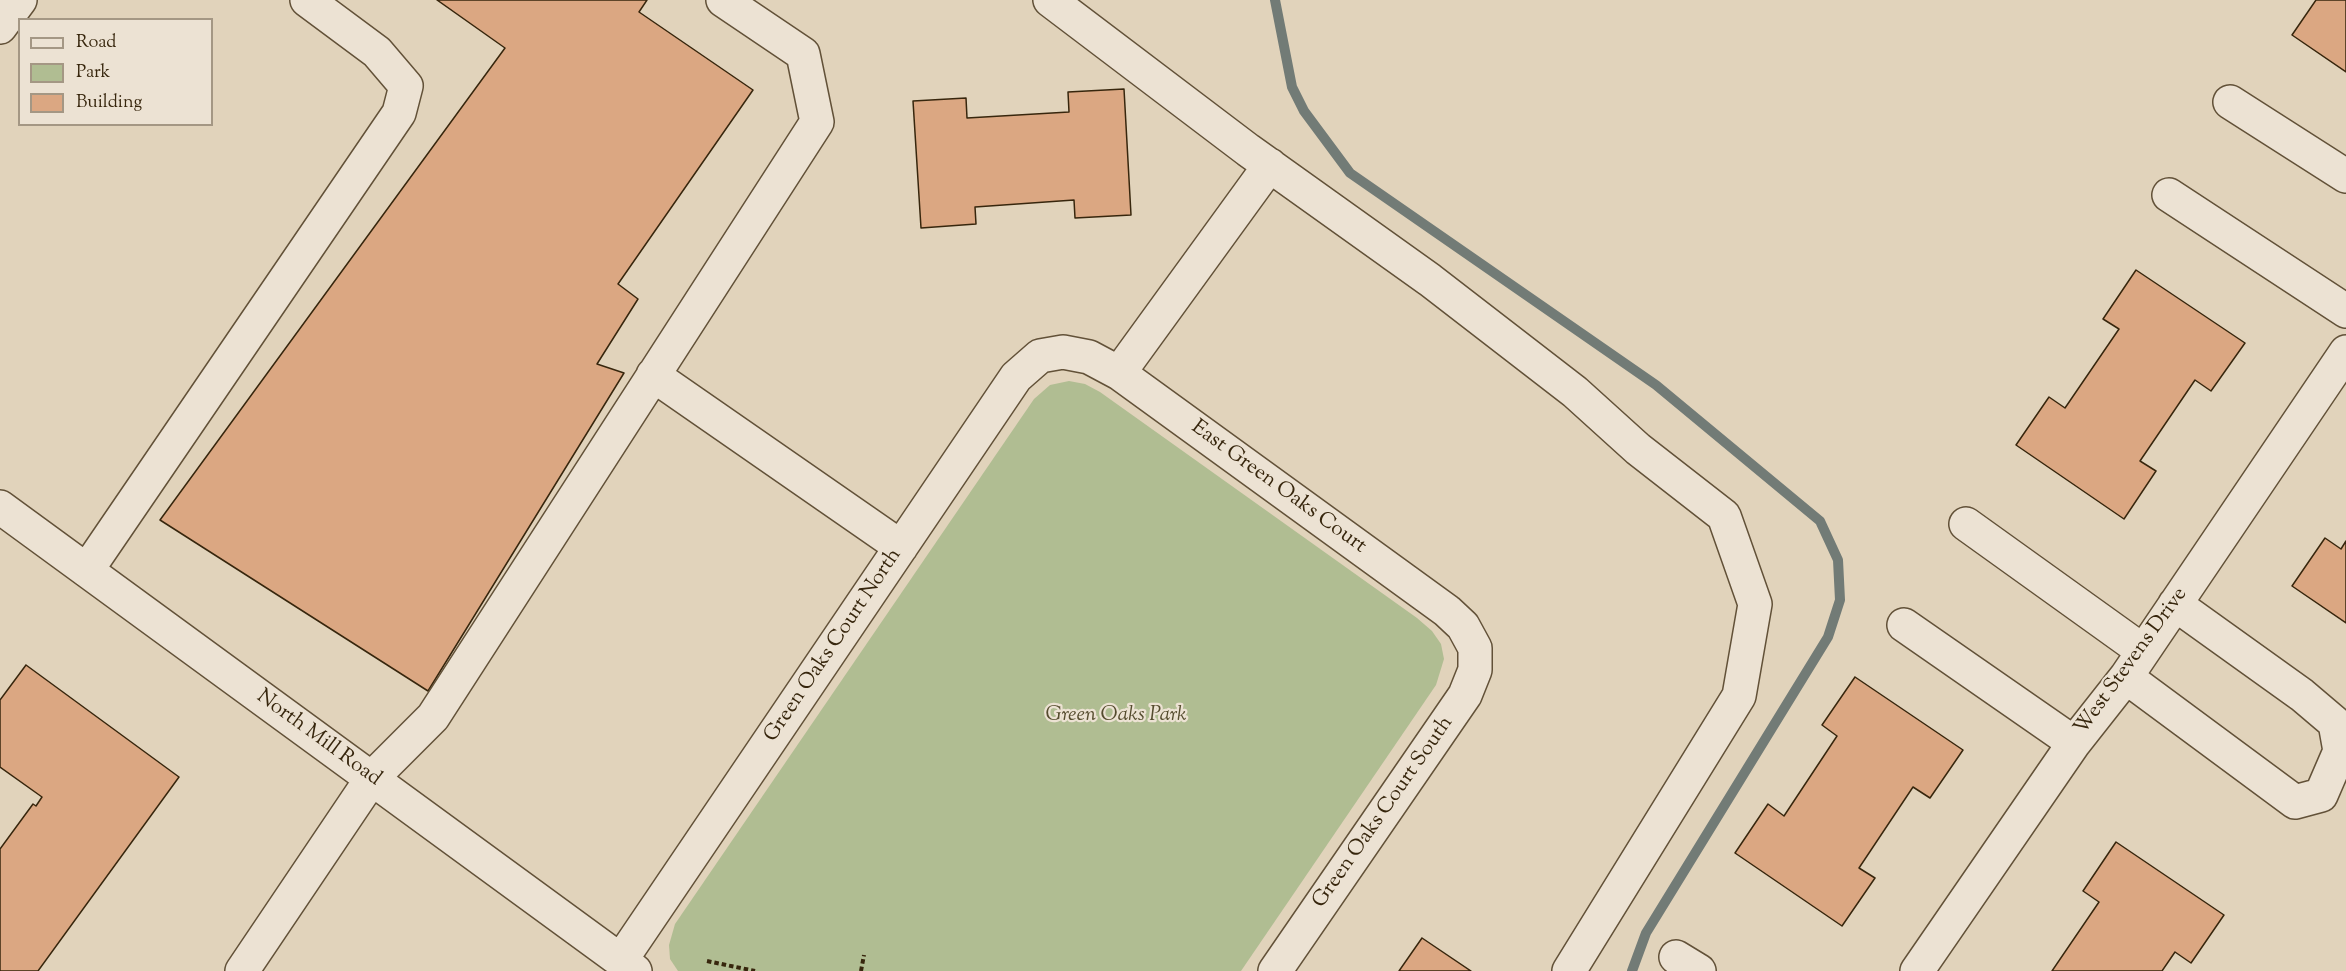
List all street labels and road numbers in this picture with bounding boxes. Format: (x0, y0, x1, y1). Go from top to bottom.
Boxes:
street label: East Green Oaks Court (1185, 416, 1371, 560)
street label: Green Oaks Court North (760, 544, 908, 748)
street label: West Stevens Drive (2070, 583, 2194, 741)
street label: North Mill Road (251, 685, 385, 793)
street label: Green Oaks Court South (1308, 712, 1460, 914)

